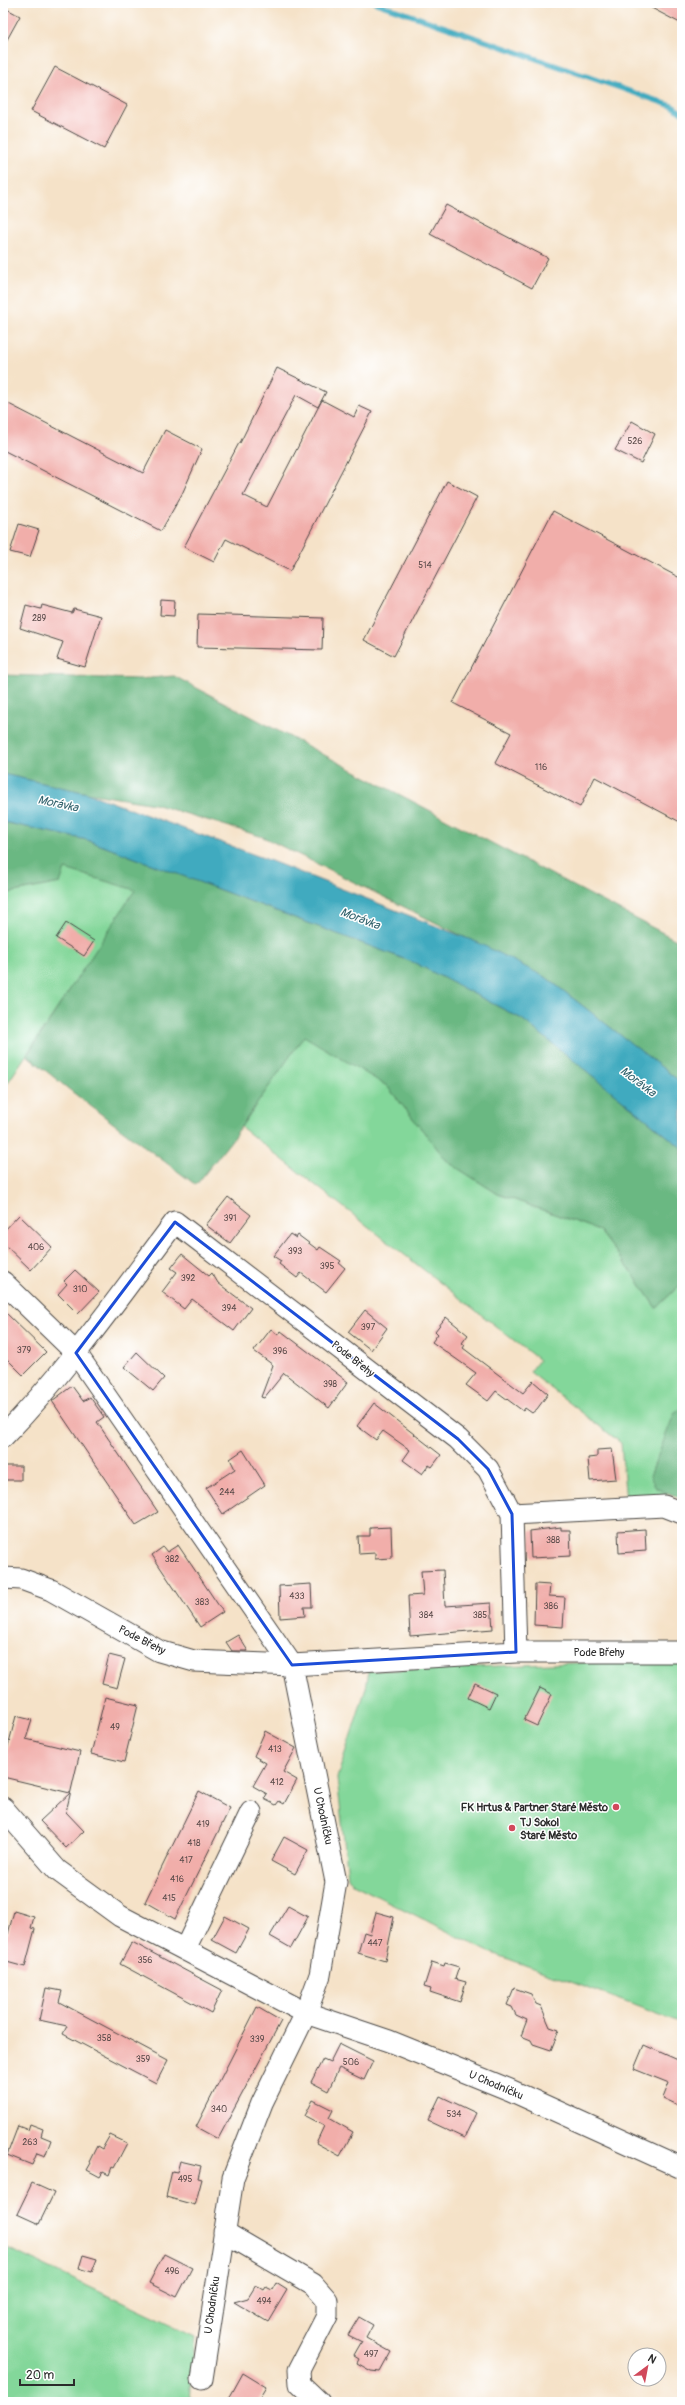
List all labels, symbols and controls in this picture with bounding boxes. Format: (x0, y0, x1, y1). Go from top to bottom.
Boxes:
house number: 526 (627, 436, 643, 447)
house number: 514 (418, 560, 433, 571)
house number: 289 (32, 613, 46, 624)
house number: 116 (535, 762, 547, 773)
water label: Morávka (36, 792, 81, 816)
water label: Morávka (338, 905, 383, 934)
water label: Morávka (617, 1064, 660, 1101)
house number: 391 (223, 1213, 237, 1224)
house number: 406 (28, 1242, 44, 1253)
house number: 393 (288, 1246, 302, 1257)
house number: 395 (320, 1261, 334, 1272)
house number: 392 (181, 1273, 195, 1284)
house number: 310 (73, 1284, 87, 1295)
house number: 394 (222, 1303, 237, 1314)
house number: 397 (361, 1322, 375, 1333)
street label: Pode Břehy (329, 1338, 377, 1380)
house number: 379 (17, 1345, 32, 1356)
house number: 396 (273, 1346, 287, 1357)
house number: 398 (323, 1379, 338, 1390)
house number: 244 (219, 1487, 236, 1498)
house number: 388 (546, 1535, 561, 1546)
house number: 382 (165, 1554, 179, 1565)
house number: 433 (289, 1591, 305, 1602)
house number: 383 (195, 1597, 209, 1608)
house number: 386 (544, 1601, 558, 1612)
house number: 384 (419, 1610, 434, 1621)
house number: 385 (473, 1610, 487, 1621)
street label: Pode Břehy (116, 1623, 168, 1658)
street label: Pode Břehy (573, 1646, 625, 1659)
house number: 49 (110, 1722, 120, 1733)
house number: 413 (268, 1744, 282, 1755)
house number: 412 (270, 1777, 284, 1788)
street label: U Chodníčku (311, 1786, 335, 1846)
place label: FK Hrtus & Partner Staré Město (461, 1801, 608, 1814)
marker: FK Hrtus & Partner Staré Město (611, 1802, 621, 1812)
place label: TJ Sokol Staré Město (519, 1816, 577, 1842)
house number: 419 (196, 1819, 210, 1830)
marker: TJ Sokol Staré Město (507, 1823, 517, 1833)
house number: 418 (187, 1838, 201, 1849)
house number: 417 (179, 1855, 193, 1866)
house number: 416 (170, 1874, 184, 1885)
house number: 415 (162, 1893, 176, 1904)
house number: 447 (367, 1938, 383, 1949)
house number: 356 (137, 1955, 153, 1966)
house number: 358 (97, 2033, 112, 2044)
house number: 339 (250, 2034, 265, 2045)
house number: 359 (136, 2054, 151, 2065)
house number: 506 (343, 2057, 359, 2068)
street label: U Chodníčku (467, 2068, 525, 2102)
house number: 340 (211, 2104, 227, 2115)
house number: 534 (446, 2109, 462, 2120)
house number: 263 (22, 2137, 38, 2148)
house number: 495 (178, 2174, 192, 2185)
house number: 496 (164, 2266, 180, 2277)
street label: U Chodníčku (202, 2275, 222, 2335)
house number: 494 (256, 2296, 272, 2307)
north arrow (627, 2347, 667, 2387)
house number: 497 (364, 2349, 379, 2360)
text: N (645, 2351, 659, 2367)
scale bar (20, 2361, 74, 2387)
text: 20 m (26, 2368, 55, 2383)

